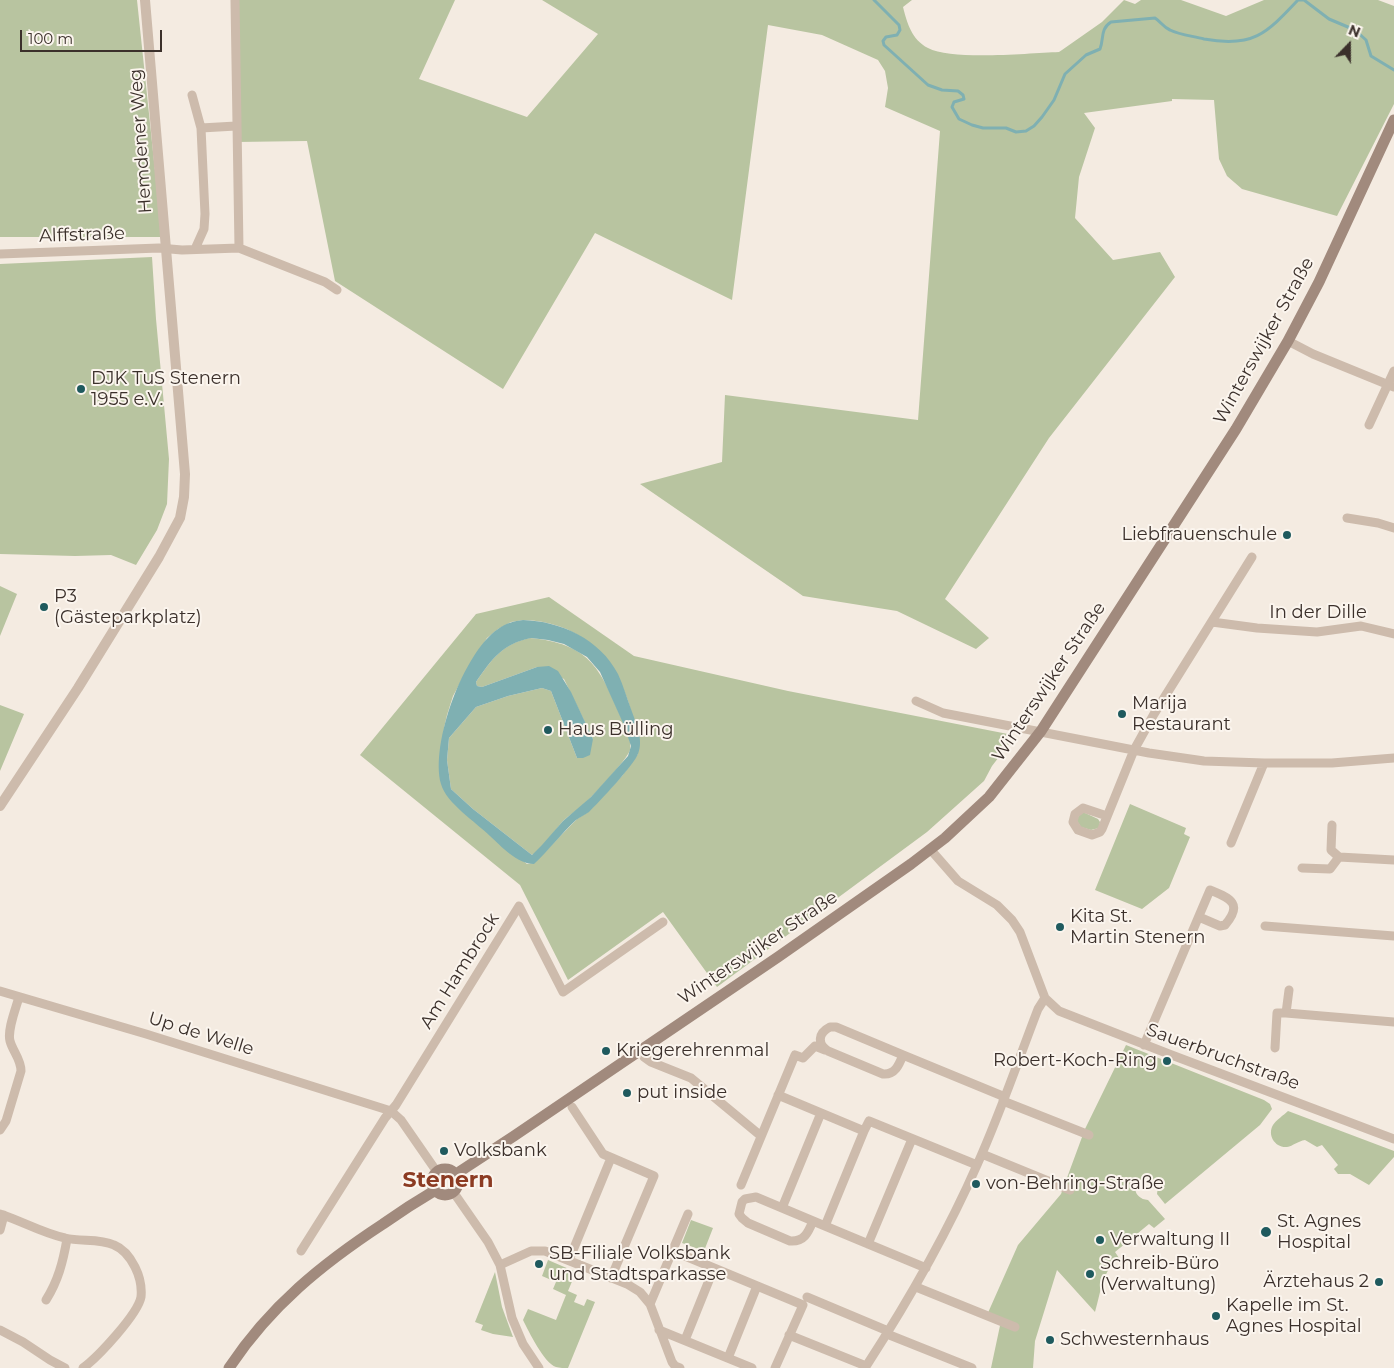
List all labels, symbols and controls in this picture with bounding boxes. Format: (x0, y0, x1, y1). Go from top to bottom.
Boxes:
scale bar (22, 20, 165, 52)
north arrow (1324, 20, 1374, 70)
text: N (1346, 21, 1363, 42)
text: 100 m (28, 29, 73, 48)
street label: Hemdener Weg (125, 68, 157, 214)
street label: Alffstraße (39, 223, 125, 247)
street label: Winterswijker Straße (1209, 254, 1319, 428)
place label: DJK TuS Stenern 1955 e.V. (91, 368, 241, 410)
marker: DJK TuS Stenern 1955 e.V. (75, 383, 87, 395)
place label: Liebfrauenschule (1121, 524, 1277, 546)
marker: Liebfrauenschule (1281, 529, 1293, 541)
place label: P3 (Gästeparkplatz) (54, 586, 202, 628)
street label: Winterswijker Straße (988, 598, 1110, 766)
marker: P3 (Gästeparkplatz) (38, 601, 50, 613)
street label: In der Dille (1269, 602, 1367, 624)
place label: Marija Restaurant (1132, 693, 1231, 736)
marker: Marija Restaurant (1116, 708, 1128, 720)
place label: Haus Bülling (558, 719, 674, 741)
marker: Haus Bülling (542, 724, 554, 736)
street label: Winterswijker Straße (674, 887, 842, 1009)
place label: Kita St. Martin Stenern (1070, 906, 1206, 949)
street label: Am Hambrock (416, 909, 504, 1033)
marker: Kita St. Martin Stenern (1054, 921, 1066, 933)
street label: Up de Welle (146, 1008, 256, 1060)
street label: Sauerbruchstraße (1143, 1019, 1303, 1095)
place label: Kriegerehrenmal (616, 1040, 769, 1062)
marker: Kriegerehrenmal (600, 1045, 612, 1057)
place label: Robert-Koch-Ring (993, 1050, 1157, 1072)
marker: Robert-Koch-Ring (1161, 1055, 1173, 1067)
place label: put inside (637, 1082, 727, 1104)
marker: put inside (621, 1087, 633, 1099)
place label: Volksbank (454, 1140, 547, 1162)
marker: Volksbank (438, 1145, 450, 1157)
district label: Stenern (403, 1168, 493, 1194)
place label: von-Behring-Straße (986, 1173, 1164, 1195)
marker: von-Behring-Straße (970, 1178, 982, 1190)
place label: St. Agnes Hospital (1277, 1211, 1361, 1254)
marker: St. Agnes Hospital (1259, 1225, 1273, 1239)
place label: Verwaltung II (1110, 1229, 1230, 1251)
marker: Verwaltung II (1094, 1234, 1106, 1246)
place label: SB-Filiale Volksbank und Stadtsparkasse (549, 1243, 730, 1286)
place label: Schreib-Büro (Verwaltung) (1100, 1253, 1219, 1296)
marker: SB-Filiale Volksbank und Stadtsparkasse (533, 1258, 545, 1270)
marker: Schreib-Büro (Verwaltung) (1084, 1268, 1096, 1280)
place label: Ärztehaus 2 (1263, 1271, 1369, 1293)
marker: Ärztehaus 2 (1373, 1276, 1385, 1288)
place label: Kapelle im St. Agnes Hospital (1226, 1295, 1362, 1338)
marker: Kapelle im St. Agnes Hospital (1210, 1310, 1222, 1322)
place label: Schwesternhaus (1060, 1329, 1209, 1351)
marker: Schwesternhaus (1044, 1334, 1056, 1346)

